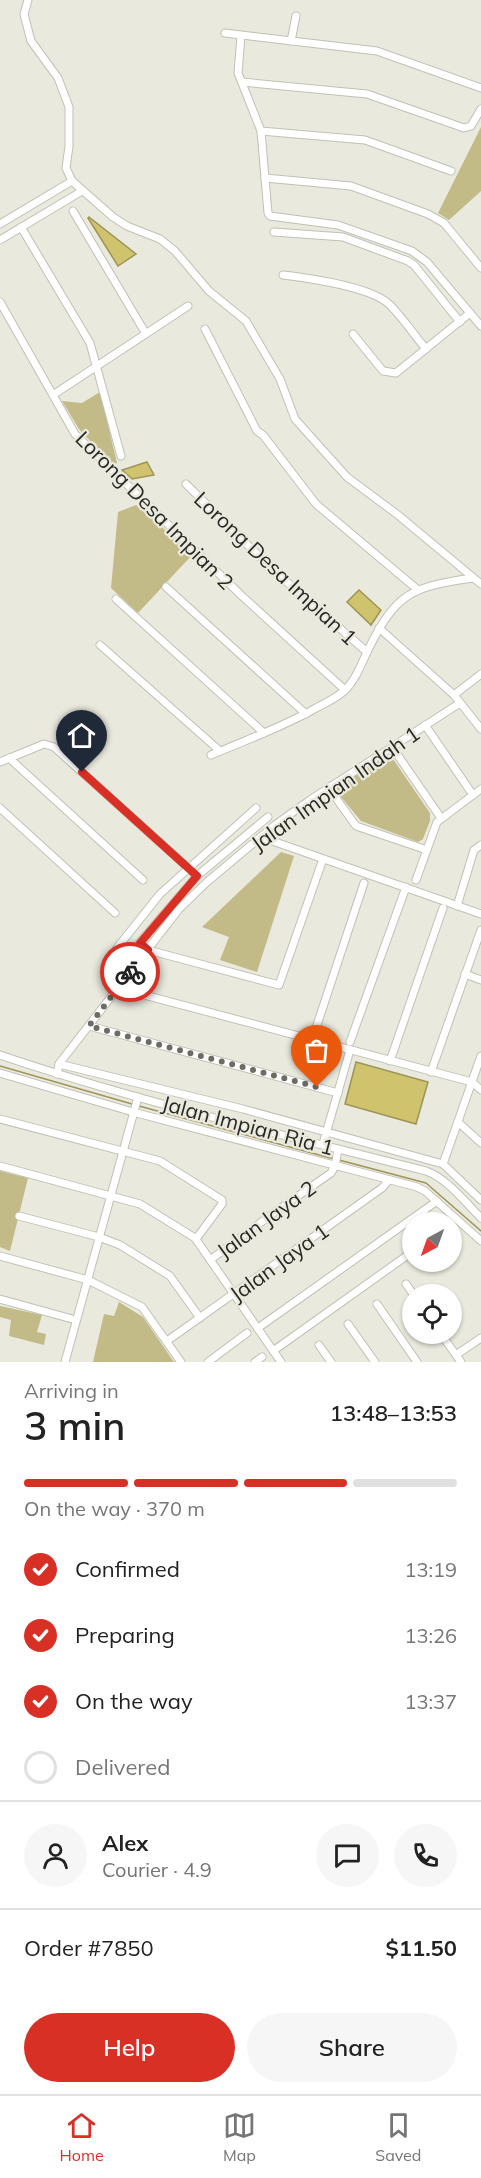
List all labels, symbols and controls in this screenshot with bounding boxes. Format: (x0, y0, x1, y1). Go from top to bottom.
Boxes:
street label: Lorong Desa Impian 2 (70, 425, 240, 595)
street label: Lorong Desa Impian 1 (189, 486, 363, 650)
pin (56, 710, 107, 772)
icon: home (65, 719, 98, 752)
street label: Jalan Impian Indah 1 (246, 720, 424, 856)
courier (100, 942, 160, 1002)
icon: bike (114, 956, 147, 989)
pin (291, 1025, 342, 1087)
icon: bag (300, 1034, 333, 1067)
street label: Jalan Impian Ria 1 (159, 1090, 337, 1160)
street label: Jalan Jaya 2 (211, 1174, 321, 1264)
north arrow (402, 1212, 462, 1272)
map controls (402, 1212, 462, 1344)
street label: Jalan Jaya 1 (224, 1217, 334, 1307)
button: locate (402, 1284, 462, 1344)
text: Arriving in (24, 1378, 119, 1403)
text: 13:48–13:53 (330, 1399, 457, 1427)
text: 3 min (24, 1401, 125, 1450)
text: On the way · 370 m (24, 1496, 205, 1521)
icon: check (24, 1553, 57, 1586)
text: Confirmed (75, 1555, 180, 1583)
text: 13:19 (404, 1557, 457, 1582)
icon: check (24, 1619, 57, 1652)
text: Preparing (75, 1621, 175, 1649)
text: 13:26 (404, 1623, 457, 1648)
icon: check (24, 1685, 57, 1718)
text: On the way (75, 1687, 193, 1715)
text: 13:37 (404, 1689, 457, 1714)
text: Delivered (75, 1753, 170, 1781)
button: person (24, 1824, 87, 1887)
button: chat (316, 1824, 379, 1887)
button: phone (394, 1824, 457, 1887)
text: Alex (102, 1829, 148, 1857)
text: Courier · 4.9 (102, 1857, 212, 1882)
text: Order #7850 (24, 1934, 154, 1962)
text: $11.50 (386, 1934, 457, 1962)
button: Help (24, 2013, 235, 2082)
button: Share (247, 2013, 457, 2082)
tab: Home (60, 2109, 104, 2165)
tab: Map (223, 2109, 256, 2165)
tab: Saved (375, 2109, 421, 2165)

